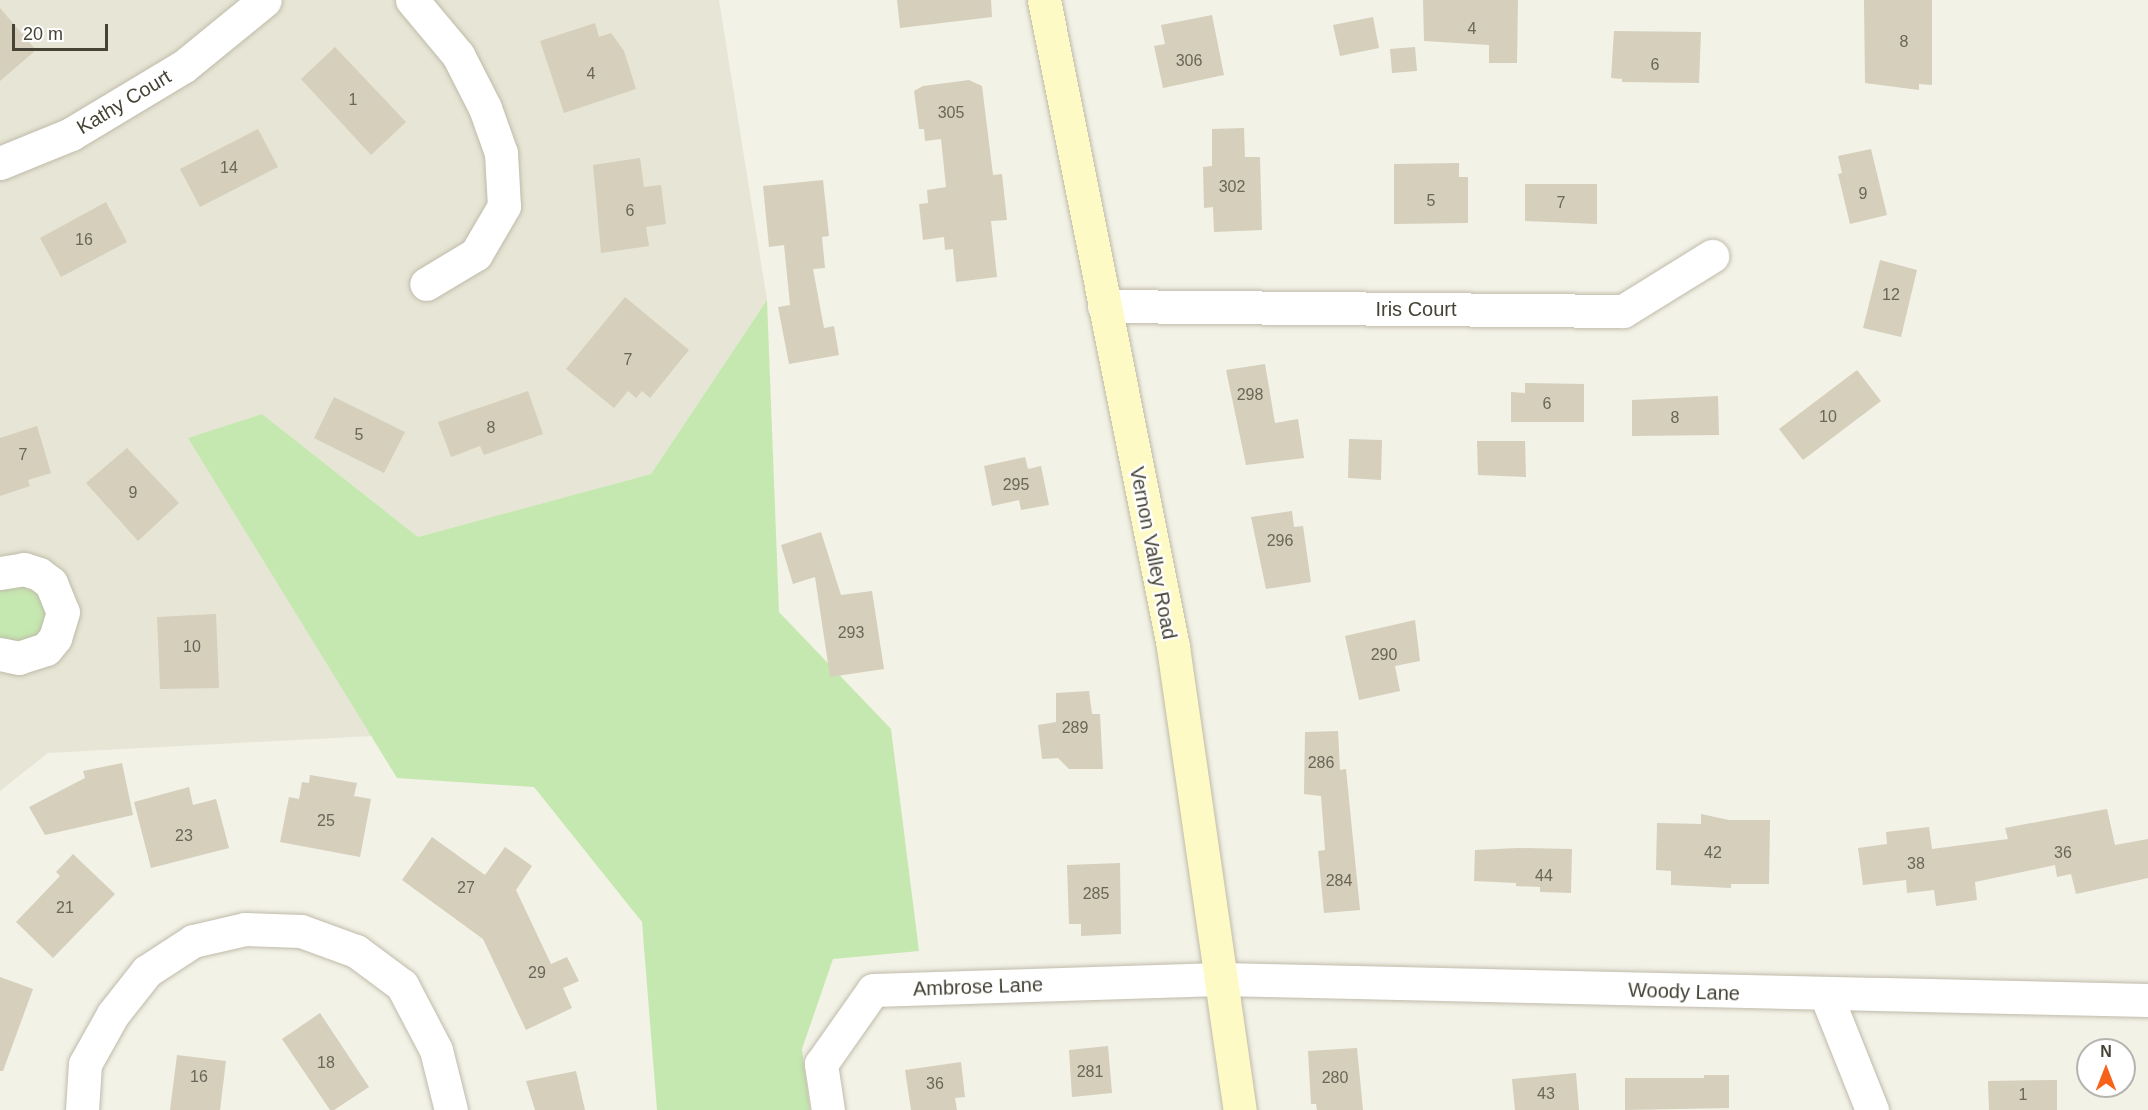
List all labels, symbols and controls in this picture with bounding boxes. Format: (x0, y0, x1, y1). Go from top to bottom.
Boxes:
scale bar (15, 12, 111, 50)
house number: 4 (1468, 19, 1476, 39)
text: 20 m (23, 24, 63, 44)
house number: 8 (1900, 32, 1908, 52)
house number: 306 (1176, 51, 1202, 71)
house number: 6 (1651, 55, 1659, 75)
house number: 4 (587, 64, 595, 84)
street label: Kathy Court (73, 65, 175, 139)
house number: 1 (349, 90, 357, 110)
house number: 305 (938, 103, 964, 123)
house number: 14 (220, 158, 238, 178)
house number: 302 (1219, 177, 1245, 197)
house number: 9 (1859, 184, 1867, 204)
house number: 5 (1427, 191, 1435, 211)
house number: 7 (1557, 193, 1565, 213)
house number: 6 (626, 201, 634, 221)
house number: 16 (75, 230, 93, 250)
house number: 12 (1882, 285, 1900, 305)
street label: Iris Court (1375, 297, 1457, 321)
house number: 7 (624, 350, 632, 370)
house number: 298 (1237, 385, 1263, 405)
house number: 6 (1543, 394, 1551, 414)
house number: 10 (1819, 407, 1837, 427)
house number: 8 (1671, 408, 1679, 428)
house number: 8 (487, 418, 495, 438)
house number: 5 (355, 425, 363, 445)
house number: 7 (19, 445, 27, 465)
street label: Vernon Valley Road (1124, 465, 1182, 641)
house number: 295 (1003, 475, 1029, 495)
house number: 9 (129, 483, 137, 503)
house number: 296 (1267, 531, 1293, 551)
house number: 293 (838, 623, 864, 643)
house number: 10 (183, 637, 201, 657)
house number: 290 (1371, 645, 1397, 665)
house number: 289 (1062, 718, 1088, 738)
house number: 286 (1308, 753, 1334, 773)
house number: 25 (317, 811, 335, 831)
house number: 23 (175, 826, 193, 846)
house number: 42 (1704, 843, 1722, 863)
house number: 36 (2054, 843, 2072, 863)
house number: 38 (1907, 854, 1925, 874)
house number: 44 (1535, 866, 1553, 886)
house number: 284 (1326, 871, 1352, 891)
house number: 27 (457, 878, 475, 898)
house number: 285 (1083, 884, 1109, 904)
house number: 21 (56, 898, 74, 918)
house number: 29 (528, 963, 546, 983)
street label: Ambrose Lane (913, 973, 1043, 1001)
street label: Woody Lane (1628, 978, 1740, 1006)
north arrow (2076, 1038, 2136, 1098)
text: N (2100, 1043, 2112, 1060)
house number: 18 (317, 1053, 335, 1073)
house number: 281 (1077, 1062, 1103, 1082)
house number: 16 (190, 1067, 208, 1087)
house number: 280 (1322, 1068, 1348, 1088)
house number: 36 (926, 1074, 944, 1094)
house number: 43 (1537, 1084, 1555, 1104)
house number: 1 (2019, 1085, 2027, 1105)

